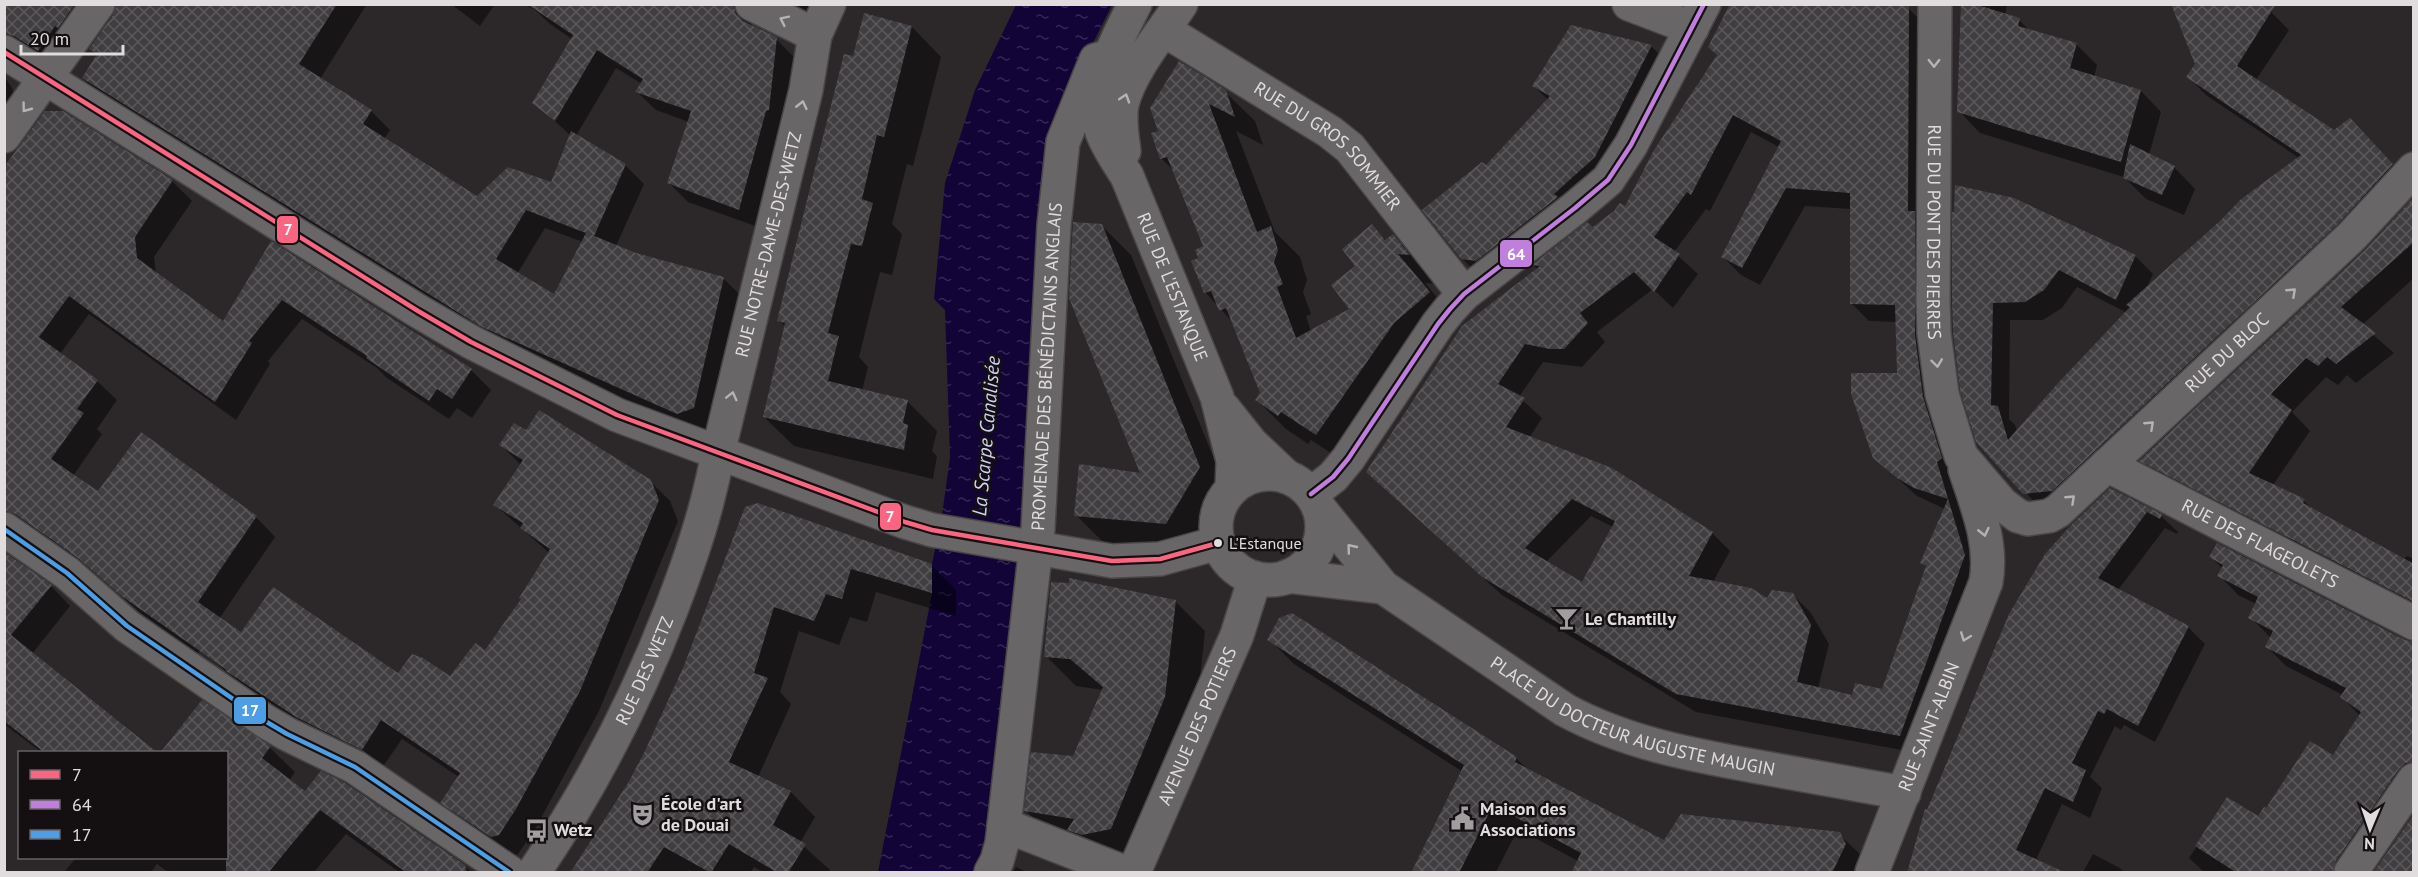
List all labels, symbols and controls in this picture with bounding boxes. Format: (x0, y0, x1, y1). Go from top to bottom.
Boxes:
one-way arrow (779, 15, 790, 27)
scale bar (21, 18, 123, 56)
text: 20 m (30, 27, 69, 50)
one-way arrow (1928, 58, 1940, 67)
street label: RUE DU GROS SOMMIER (1250, 76, 1406, 215)
one-way arrow (1118, 93, 1130, 104)
one-way arrow (795, 100, 808, 110)
one-way arrow (22, 101, 33, 112)
street label: RUE DU PONT DES PIERRES (1922, 124, 1947, 341)
street label: RUE NOTRE-DAME-DES-WETZ (730, 129, 807, 359)
street label: PROMENADE DES BÉNÉDICTAINS ANGLAIS (1026, 201, 1067, 531)
street label: RUE DE L'ESTANQUE (1132, 209, 1213, 365)
line badge: 7 (276, 215, 299, 244)
text: 7 (283, 219, 293, 239)
line badge: 64 (1499, 239, 1533, 268)
text: 64 (1507, 244, 1525, 264)
one-way arrow (2286, 288, 2296, 299)
street label: RUE DU BLOC (2180, 308, 2274, 397)
water label: La Scarpe Canalisée (966, 354, 1006, 517)
one-way arrow (1930, 358, 1943, 367)
one-way arrow (724, 391, 737, 401)
one-way arrow (2143, 421, 2154, 432)
street label: RUE DES FLAGEOLETS (2178, 493, 2342, 593)
one-way arrow (2064, 495, 2074, 506)
line badge: 7 (879, 502, 902, 531)
text: 7 (885, 506, 895, 526)
one-way arrow (1976, 527, 1989, 537)
place label: L'Estanque (1229, 533, 1302, 553)
marker: L'Estanque (1212, 537, 1224, 549)
one-way arrow (1348, 543, 1359, 554)
bar icon: Le Chantilly (1554, 606, 1580, 632)
place label: Le Chantilly (1585, 607, 1676, 630)
street label: RUE DES WETZ (610, 613, 678, 729)
one-way arrow (1960, 631, 1972, 642)
street label: AVENUE DES POTIERS (1152, 643, 1241, 809)
street label: PLACE DU DOCTEUR AUGUSTE MAUGIN (1486, 651, 1777, 781)
street label: RUE SAINT-ALBIN (1893, 659, 1964, 795)
line badge: 17 (233, 696, 267, 725)
text: 17 (241, 700, 259, 720)
legend (18, 751, 228, 859)
text: 7 (72, 763, 82, 786)
place label: École d'art de Douai (661, 792, 742, 836)
text: 64 (72, 793, 92, 816)
place label: Maison des Associations (1480, 797, 1576, 841)
north arrow (2340, 799, 2400, 859)
theatre icon: École d'art de Douai (630, 801, 656, 827)
public building icon: Maison des Associations (1449, 806, 1475, 832)
bus stop icon: Wetz (523, 817, 549, 843)
place label: Wetz (554, 818, 592, 841)
text: 17 (72, 823, 92, 846)
text: N (2364, 834, 2375, 854)

